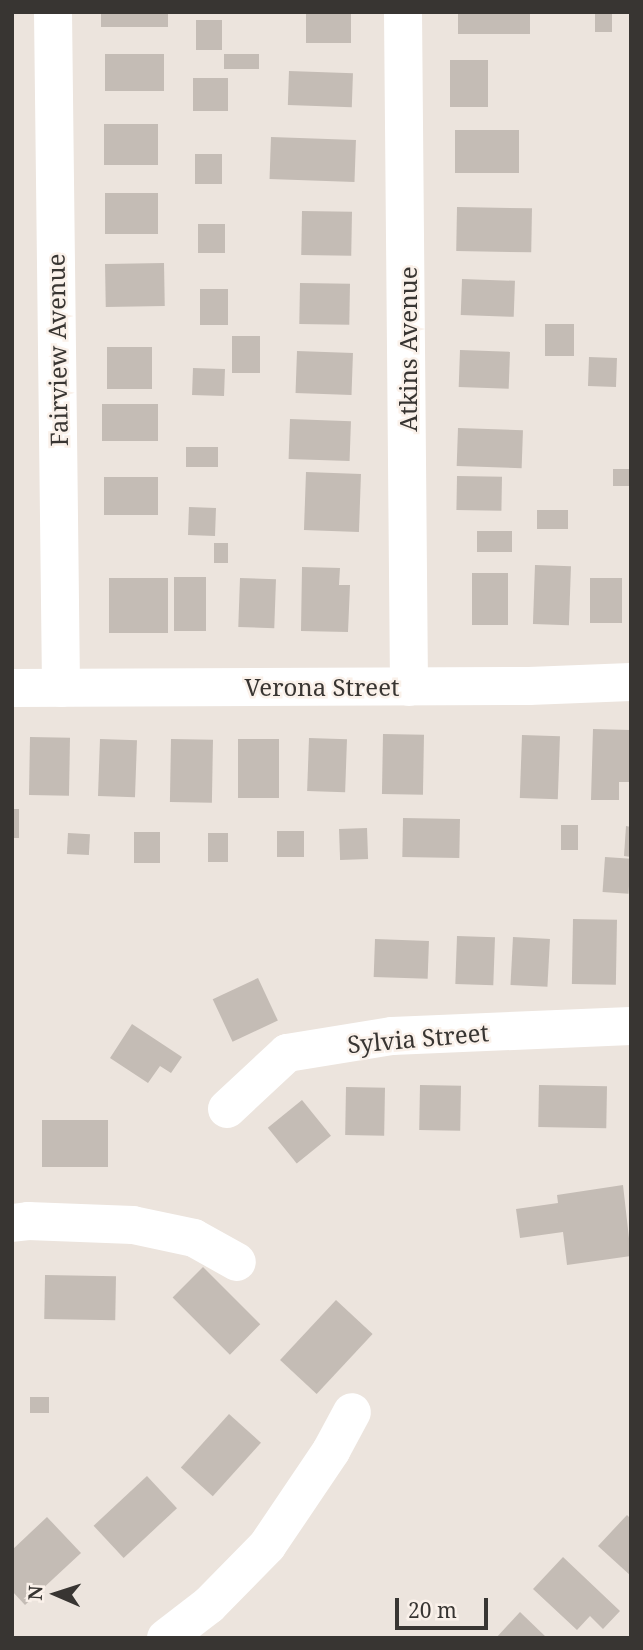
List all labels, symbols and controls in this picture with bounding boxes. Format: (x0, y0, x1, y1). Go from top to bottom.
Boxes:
street label: Fairview Avenue (41, 253, 73, 447)
street label: Atkins Avenue (394, 266, 422, 432)
street label: Verona Street (245, 673, 399, 701)
street label: Sylvia Street (346, 1017, 490, 1059)
north arrow (21, 1559, 91, 1629)
scale bar (398, 1584, 491, 1628)
text: N (22, 1585, 48, 1601)
text: 20 m (408, 1596, 457, 1624)

